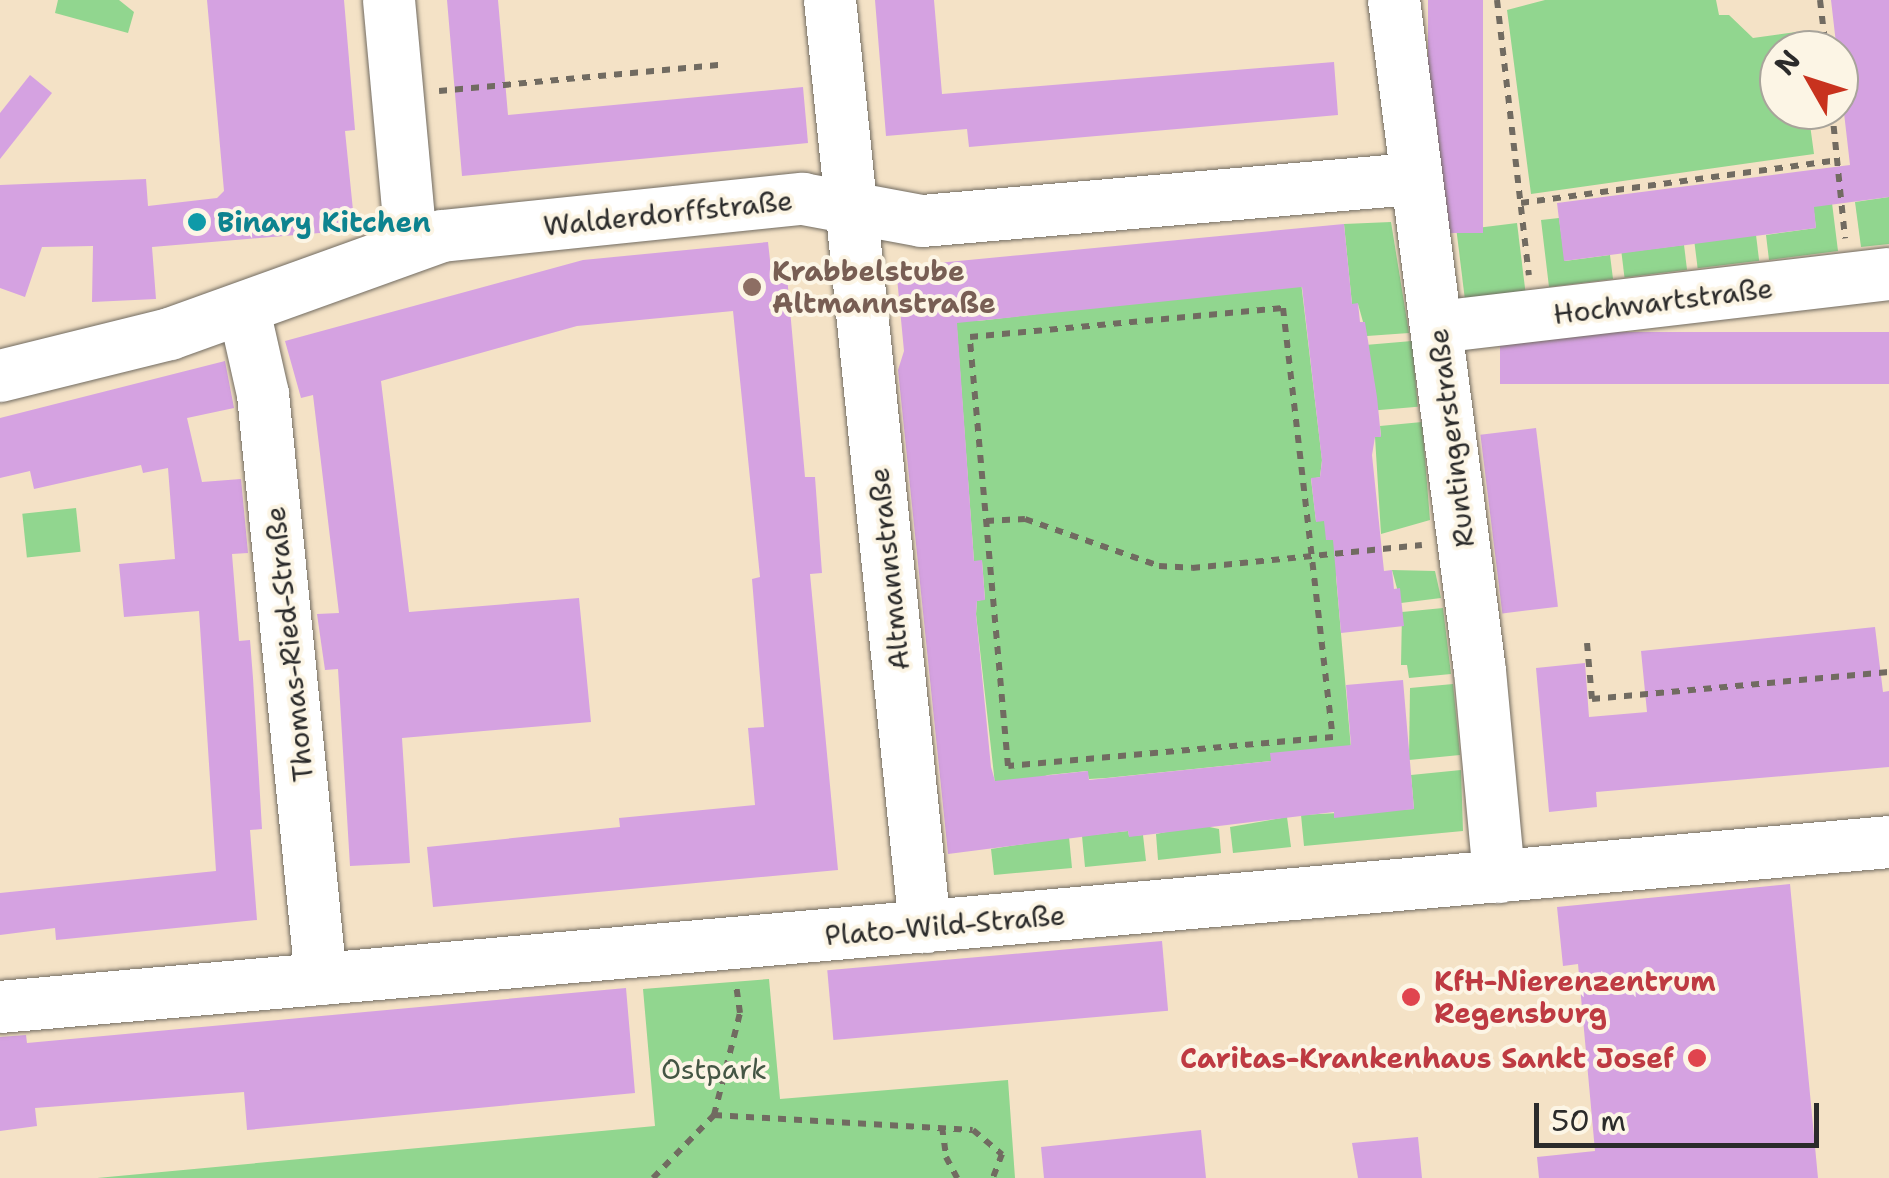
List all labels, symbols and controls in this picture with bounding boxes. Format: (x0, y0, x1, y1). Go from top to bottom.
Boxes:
north arrow (1759, 30, 1859, 130)
text: N (1765, 42, 1809, 83)
street label: Walderdorffstraße (542, 183, 794, 243)
place label: Binary Kitchen (217, 205, 431, 239)
marker: Binary Kitchen (186, 211, 208, 233)
place label: Krabbelstube Altmannstraße (772, 254, 996, 320)
street label: Hochwartstraße (1551, 271, 1775, 331)
marker: Krabbelstube Altmannstraße (741, 276, 763, 298)
street label: Runtingerstraße (1421, 327, 1481, 549)
street label: Altmannstraße (862, 466, 916, 672)
street label: Thomas-Ried-Straße (258, 505, 320, 783)
street label: Plato-Wild-Straße (823, 898, 1067, 952)
place label: KfH-Nierenzentrum Regensburg (1434, 964, 1716, 1030)
marker: KfH-Nierenzentrum Regensburg (1398, 984, 1424, 1010)
place label: Caritas-Krankenhaus Sankt Josef (1180, 1041, 1674, 1075)
marker: Caritas-Krankenhaus Sankt Josef (1684, 1045, 1710, 1071)
park label: Ostpark (661, 1052, 767, 1086)
scale bar (1539, 1083, 1824, 1145)
text: 50 m (1551, 1100, 1626, 1141)

